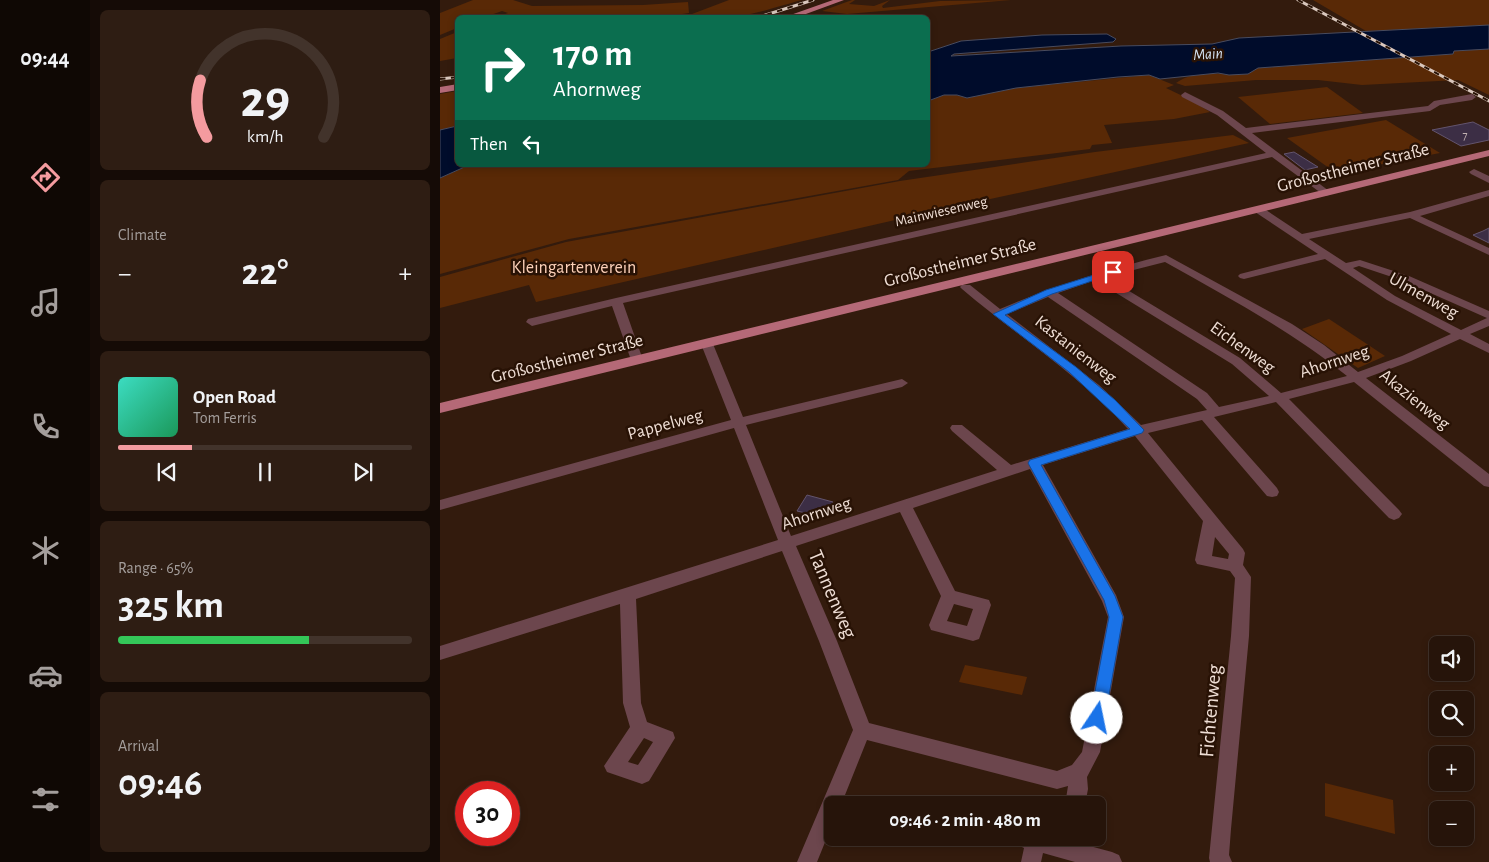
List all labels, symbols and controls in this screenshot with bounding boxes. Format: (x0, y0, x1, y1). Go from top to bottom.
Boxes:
icon: right (470, 35, 535, 100)
text: 170 m (553, 37, 633, 72)
water label: Main (1193, 45, 1223, 63)
text: 09:44 (20, 47, 70, 69)
text: 29 (240, 74, 290, 126)
text: Ahornweg (553, 78, 641, 100)
text: km/h (247, 128, 283, 146)
house number: 7 (1462, 129, 1468, 141)
icon: left (518, 130, 546, 158)
text: Then (470, 135, 508, 154)
street label: Großostheimer Straße (1275, 140, 1431, 196)
icon: directions (28, 160, 63, 195)
street label: Mainwiesenweg (894, 193, 989, 229)
text: Climate (118, 227, 167, 243)
street label: Großostheimer Straße (882, 235, 1038, 291)
pin (1092, 251, 1134, 293)
text: 22° (242, 254, 288, 292)
icon: arrive (1099, 258, 1127, 286)
park label: Kleingartenverein (512, 259, 636, 277)
text: − (118, 260, 131, 288)
text: + (399, 260, 412, 288)
street label: Ulmenweg (1386, 270, 1461, 322)
icon: music (28, 285, 63, 320)
street label: Kastanienweg (1031, 312, 1120, 387)
street label: Eichenweg (1207, 318, 1278, 377)
street label: Großostheimer Straße (489, 331, 645, 387)
street label: Ahornweg (1297, 342, 1372, 382)
street label: Akazienweg (1376, 366, 1453, 433)
text: Open Road (193, 388, 276, 407)
street label: Pappelweg (626, 406, 705, 444)
icon: phone (28, 409, 63, 444)
text: Tom Ferris (193, 410, 257, 426)
icon: previous (153, 458, 181, 486)
icon: pause (251, 458, 279, 486)
icon: next (349, 458, 377, 486)
street label: Ahornweg (779, 494, 854, 534)
icon: climate (28, 533, 63, 568)
street label: Tannenweg (805, 547, 861, 642)
text: Range · 65% (118, 560, 194, 576)
text: 325 km (118, 587, 224, 625)
map controls (1429, 636, 1474, 846)
button: sound (1429, 636, 1474, 681)
icon: car (28, 658, 63, 693)
street label: Fichtenweg (1196, 663, 1225, 758)
position arrow (1070, 691, 1122, 743)
button: search (1429, 691, 1474, 736)
text: Arrival (118, 738, 159, 754)
button: + (1429, 746, 1474, 791)
text: 09:46 (118, 765, 202, 803)
speed limit sign: 30 (455, 781, 520, 846)
icon: filters (28, 782, 63, 817)
button: − (1429, 801, 1474, 846)
text: 09:46 · 2 min · 480 m (889, 811, 1041, 830)

